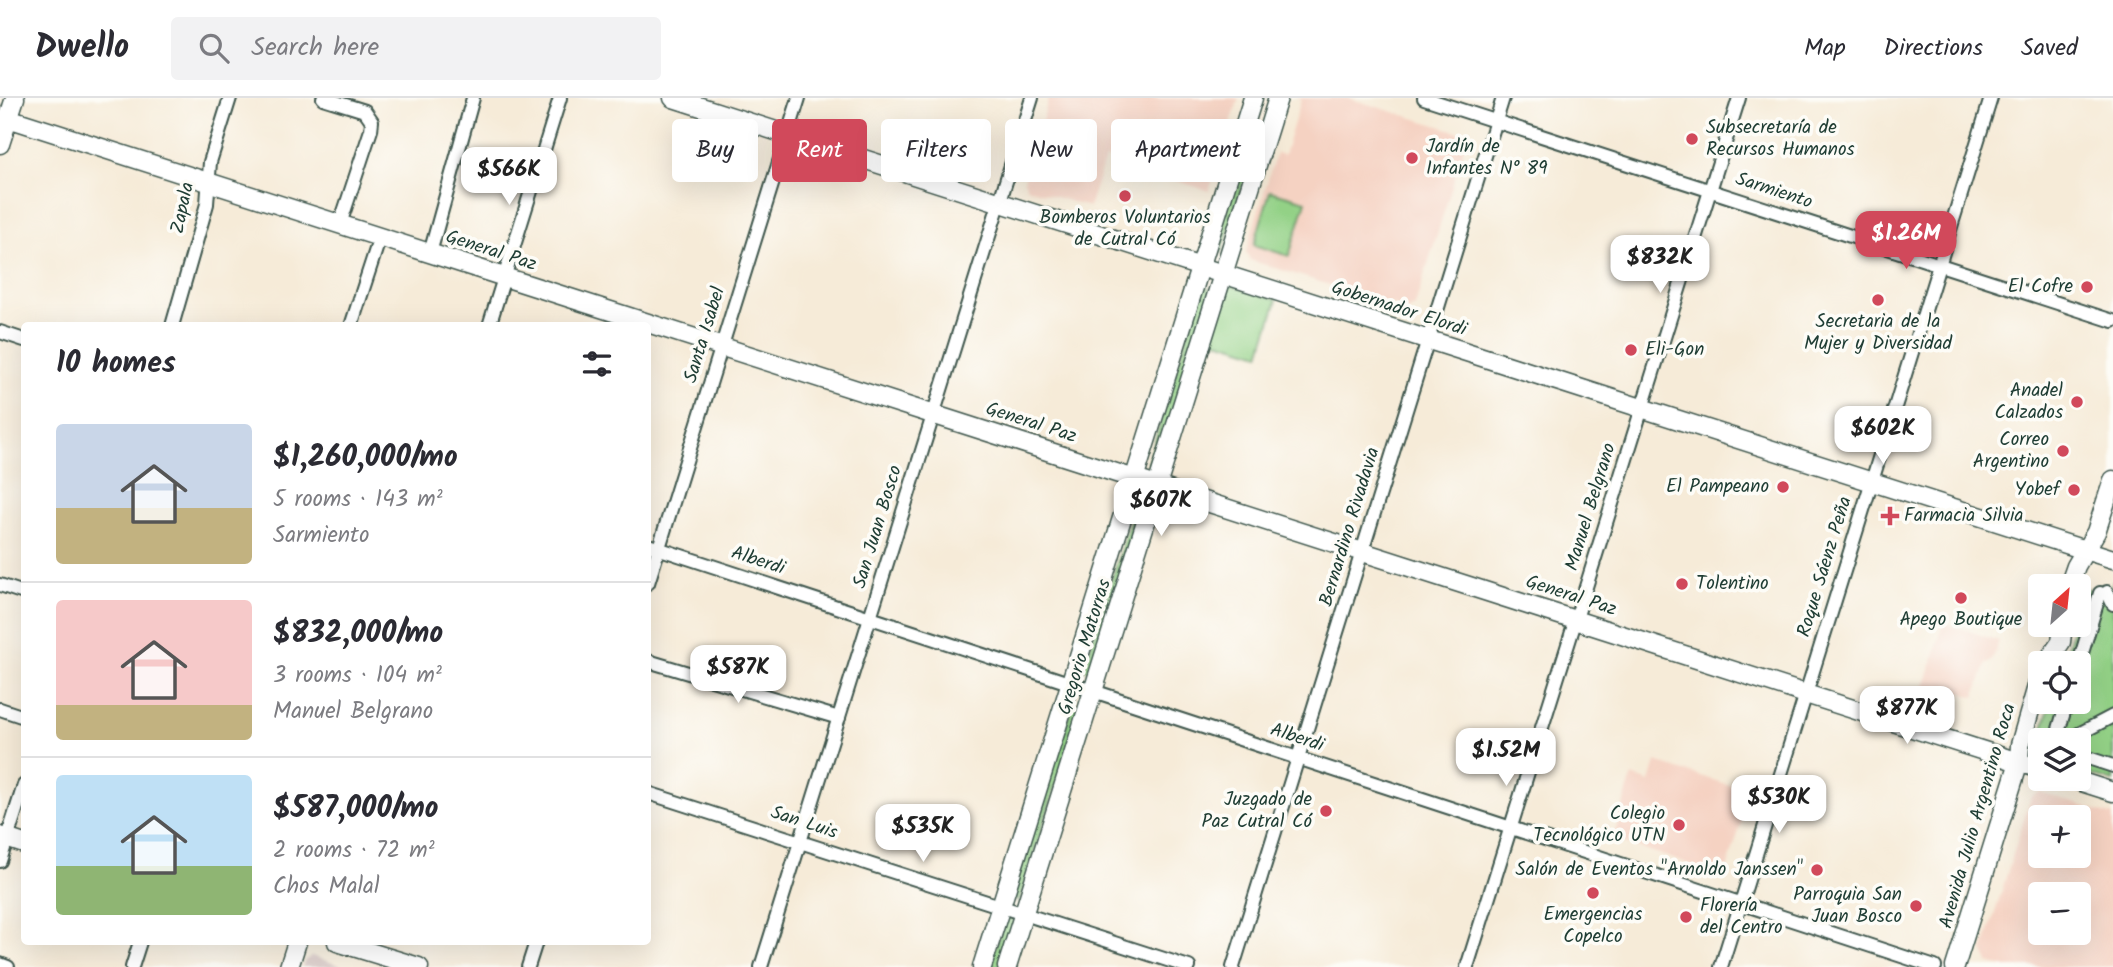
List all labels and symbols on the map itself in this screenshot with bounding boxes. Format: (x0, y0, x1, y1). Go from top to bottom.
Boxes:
place label: Subsecretaría de Recursos Humanos (1706, 113, 1855, 165)
marker: Subsecretaría de Recursos Humanos (1684, 131, 1700, 147)
place label: Jardín de Infantes N° 89 (1426, 132, 1547, 184)
pin: $566K (460, 148, 558, 207)
marker: Jardín de Infantes N° 89 (1404, 150, 1420, 166)
street label: Sarmiento (1732, 164, 1816, 218)
street label: Zapala (163, 179, 203, 237)
marker: Bomberos Voluntarios de Cutral Có (1117, 188, 1133, 204)
place label: Bomberos Voluntarios de Cutral Có (1039, 203, 1211, 255)
pin: $1.26M (1849, 212, 1963, 271)
street label: General Paz (442, 222, 540, 280)
pin: $832K (1611, 236, 1709, 295)
place label: El Cofre (2008, 272, 2073, 302)
street label: Gobernador Elordi (1327, 273, 1472, 345)
marker: El Cofre (2079, 279, 2095, 295)
street label: Santa Isabel (676, 283, 734, 387)
marker: Secretaria de la Mujer y Diversidad (1870, 292, 1886, 308)
place label: Secretaria de la Mujer y Diversidad (1804, 307, 1953, 359)
place label: Eli-Gon (1645, 335, 1704, 365)
marker: Eli-Gon (1623, 342, 1639, 358)
place label: Anadel Calzados (1995, 376, 2063, 428)
street label: General Paz (982, 394, 1080, 452)
marker: Anadel Calzados (2069, 394, 2085, 410)
pin: $602K (1834, 406, 1932, 466)
place label: Correo Argentino (1973, 425, 2049, 477)
street label: Manuel Belgrano (1557, 439, 1625, 575)
marker: Correo Argentino (2055, 443, 2071, 459)
street label: Bernardino Rivadavia (1312, 444, 1388, 610)
street label: San Juan Bosco (845, 462, 911, 592)
place label: El Pampeano (1666, 472, 1769, 502)
place label: Yobef (2015, 475, 2062, 505)
pin: $607K (1112, 478, 1210, 538)
marker: El Pampeano (1775, 479, 1791, 495)
marker: Yobef (2066, 482, 2082, 498)
street label: Roque Sáenz Peña (1789, 493, 1861, 641)
place label: Farmacia Silvia (1904, 501, 2023, 531)
marker: Farmacia Silvia (1882, 508, 1898, 524)
street label: Alberdi (727, 538, 790, 584)
street label: General Paz (1522, 567, 1620, 625)
place label: Tolentino (1696, 569, 1769, 599)
north arrow (2028, 574, 2091, 637)
street label: Gregorio Matorras (1050, 575, 1120, 719)
marker: Tolentino (1674, 576, 1690, 592)
marker: Apego Boutique (1953, 590, 1969, 606)
place label: Apego Boutique (1900, 605, 2023, 635)
pin: $587K (689, 646, 787, 705)
pin: $877K (1858, 686, 1956, 746)
street label: Avenida Julio Argentino Roca (1931, 700, 2025, 932)
street label: Alberdi (1266, 715, 1329, 761)
pin: $1.52M (1449, 728, 1563, 788)
pin: $530K (1730, 776, 1828, 835)
place label: Juzgado de Paz Cutral Có (1201, 785, 1313, 837)
street label: San Luis (767, 798, 841, 848)
place label: Colegio Tecnológico UTN (1533, 799, 1665, 851)
marker: Juzgado de Paz Cutral Có (1318, 803, 1334, 819)
pin: $535K (874, 804, 972, 864)
marker: Colegio Tecnológico UTN (1671, 817, 1687, 833)
place label: Salón de Eventos "Arnoldo Janssen" (1516, 855, 1803, 885)
marker: Salón de Eventos "Arnoldo Janssen" (1809, 862, 1825, 878)
place label: Parroquia San Juan Bosco (1793, 880, 1902, 932)
marker: Emergencias Copelco (1585, 885, 1601, 901)
place label: Florería del Centro (1700, 891, 1783, 943)
marker: Parroquia San Juan Bosco (1908, 898, 1924, 914)
place label: Emergencias Copelco (1544, 900, 1642, 952)
marker: Florería del Centro (1678, 909, 1694, 925)

